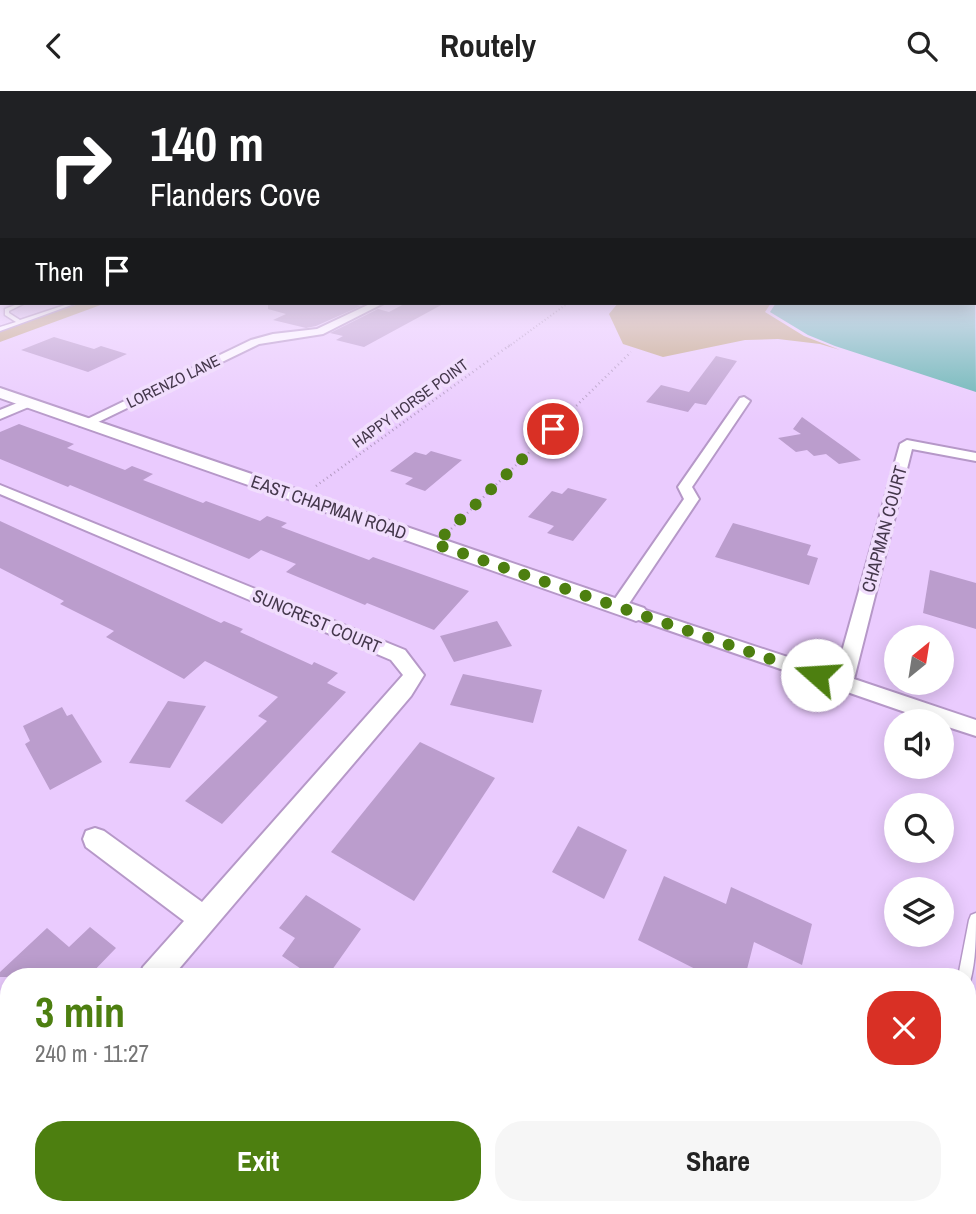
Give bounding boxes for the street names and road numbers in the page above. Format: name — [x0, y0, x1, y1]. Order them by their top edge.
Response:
street label: LORENZO LANE — [123, 349, 223, 413]
street label: HAPPY HORSE POINT — [348, 353, 472, 453]
street label: CHAPMAN COURT — [855, 463, 913, 595]
street label: EAST CHAPMAN ROAD — [248, 469, 410, 545]
street label: SUNCREST COURT — [249, 583, 385, 659]

